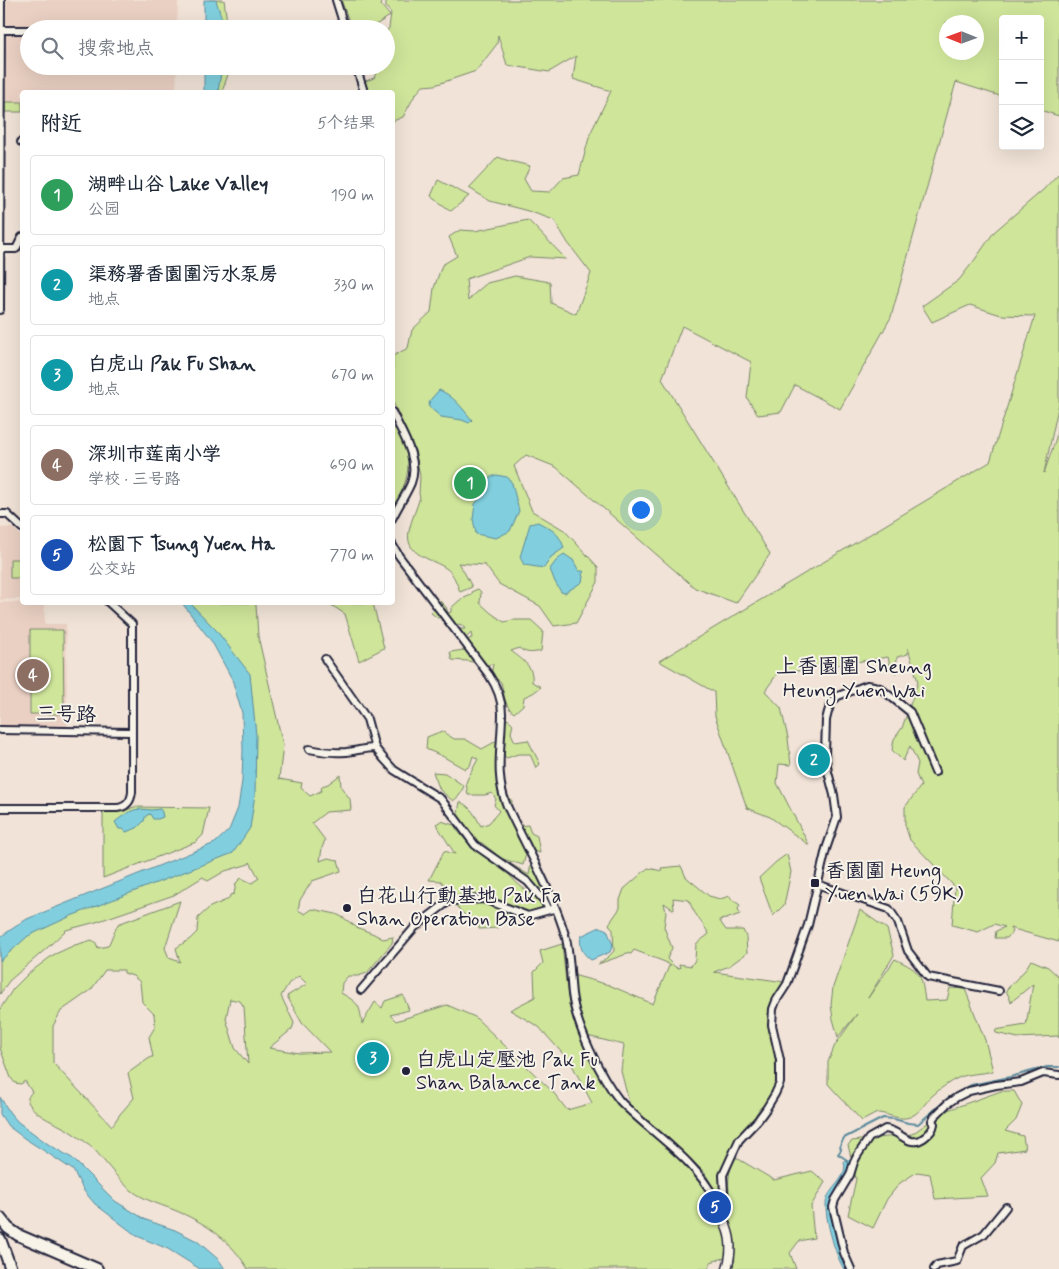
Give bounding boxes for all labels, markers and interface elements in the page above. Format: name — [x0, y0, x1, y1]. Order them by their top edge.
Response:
north arrow — [939, 15, 984, 60]
map controls — [999, 15, 1044, 150]
button: + — [999, 15, 1044, 60]
search box — [20, 20, 395, 75]
icon: search — [38, 34, 66, 62]
text: 搜索地点 — [78, 36, 154, 61]
button: − — [999, 60, 1044, 105]
button: layers — [999, 105, 1044, 150]
text: 附近 — [40, 110, 82, 138]
text: 5个结果 — [317, 113, 375, 134]
text: 湖畔山谷 Lake Valley — [88, 172, 268, 197]
text: 1 — [53, 185, 61, 206]
text: 190 m — [331, 185, 374, 206]
text: 公园 — [88, 199, 120, 220]
text: 渠務署香園圍污水泵房 — [88, 262, 278, 287]
text: 2 — [53, 275, 61, 296]
text: 330 m — [333, 275, 374, 296]
text: 地点 — [88, 289, 120, 310]
text: 白虎山 Pak Fu Shan — [88, 352, 255, 377]
text: 3 — [53, 365, 61, 386]
text: 670 m — [331, 365, 374, 386]
text: 地点 — [88, 379, 120, 400]
text: 深圳市莲南小学 — [88, 442, 221, 467]
text: 4 — [52, 455, 62, 476]
text: 690 m — [330, 455, 374, 476]
pin: 1 — [454, 464, 486, 502]
text: 学校 · 三号路 — [88, 469, 180, 490]
your location — [628, 497, 654, 523]
text: 松園下 Tsung Yuen Ha — [88, 532, 275, 557]
text: 5 — [52, 545, 62, 566]
text: 770 m — [330, 545, 374, 566]
text: 公交站 — [88, 559, 136, 580]
district label: 上香園圍 Sheung Heung Yuen Wai — [776, 653, 932, 706]
pin: 4 — [17, 656, 49, 694]
street label: 三号路 — [36, 701, 97, 729]
pin: 2 — [798, 741, 830, 779]
place label: 香園圍 Heung Yuen Wai (59K) — [825, 858, 963, 908]
marker: 香園圍 Heung Yuen Wai (59K) — [809, 877, 821, 889]
place label: 白花山行動基地 Pak Fa Shan Operation Base — [357, 883, 561, 933]
marker: 白花山行動基地 Pak Fa Shan Operation Base — [341, 902, 353, 914]
pin: 3 — [357, 1039, 389, 1077]
place label: 白虎山定壓池 Pak Fu Shan Balance Tank — [416, 1047, 598, 1097]
marker: 白虎山定壓池 Pak Fu Shan Balance Tank — [400, 1065, 412, 1077]
pin: 5 — [699, 1188, 731, 1226]

